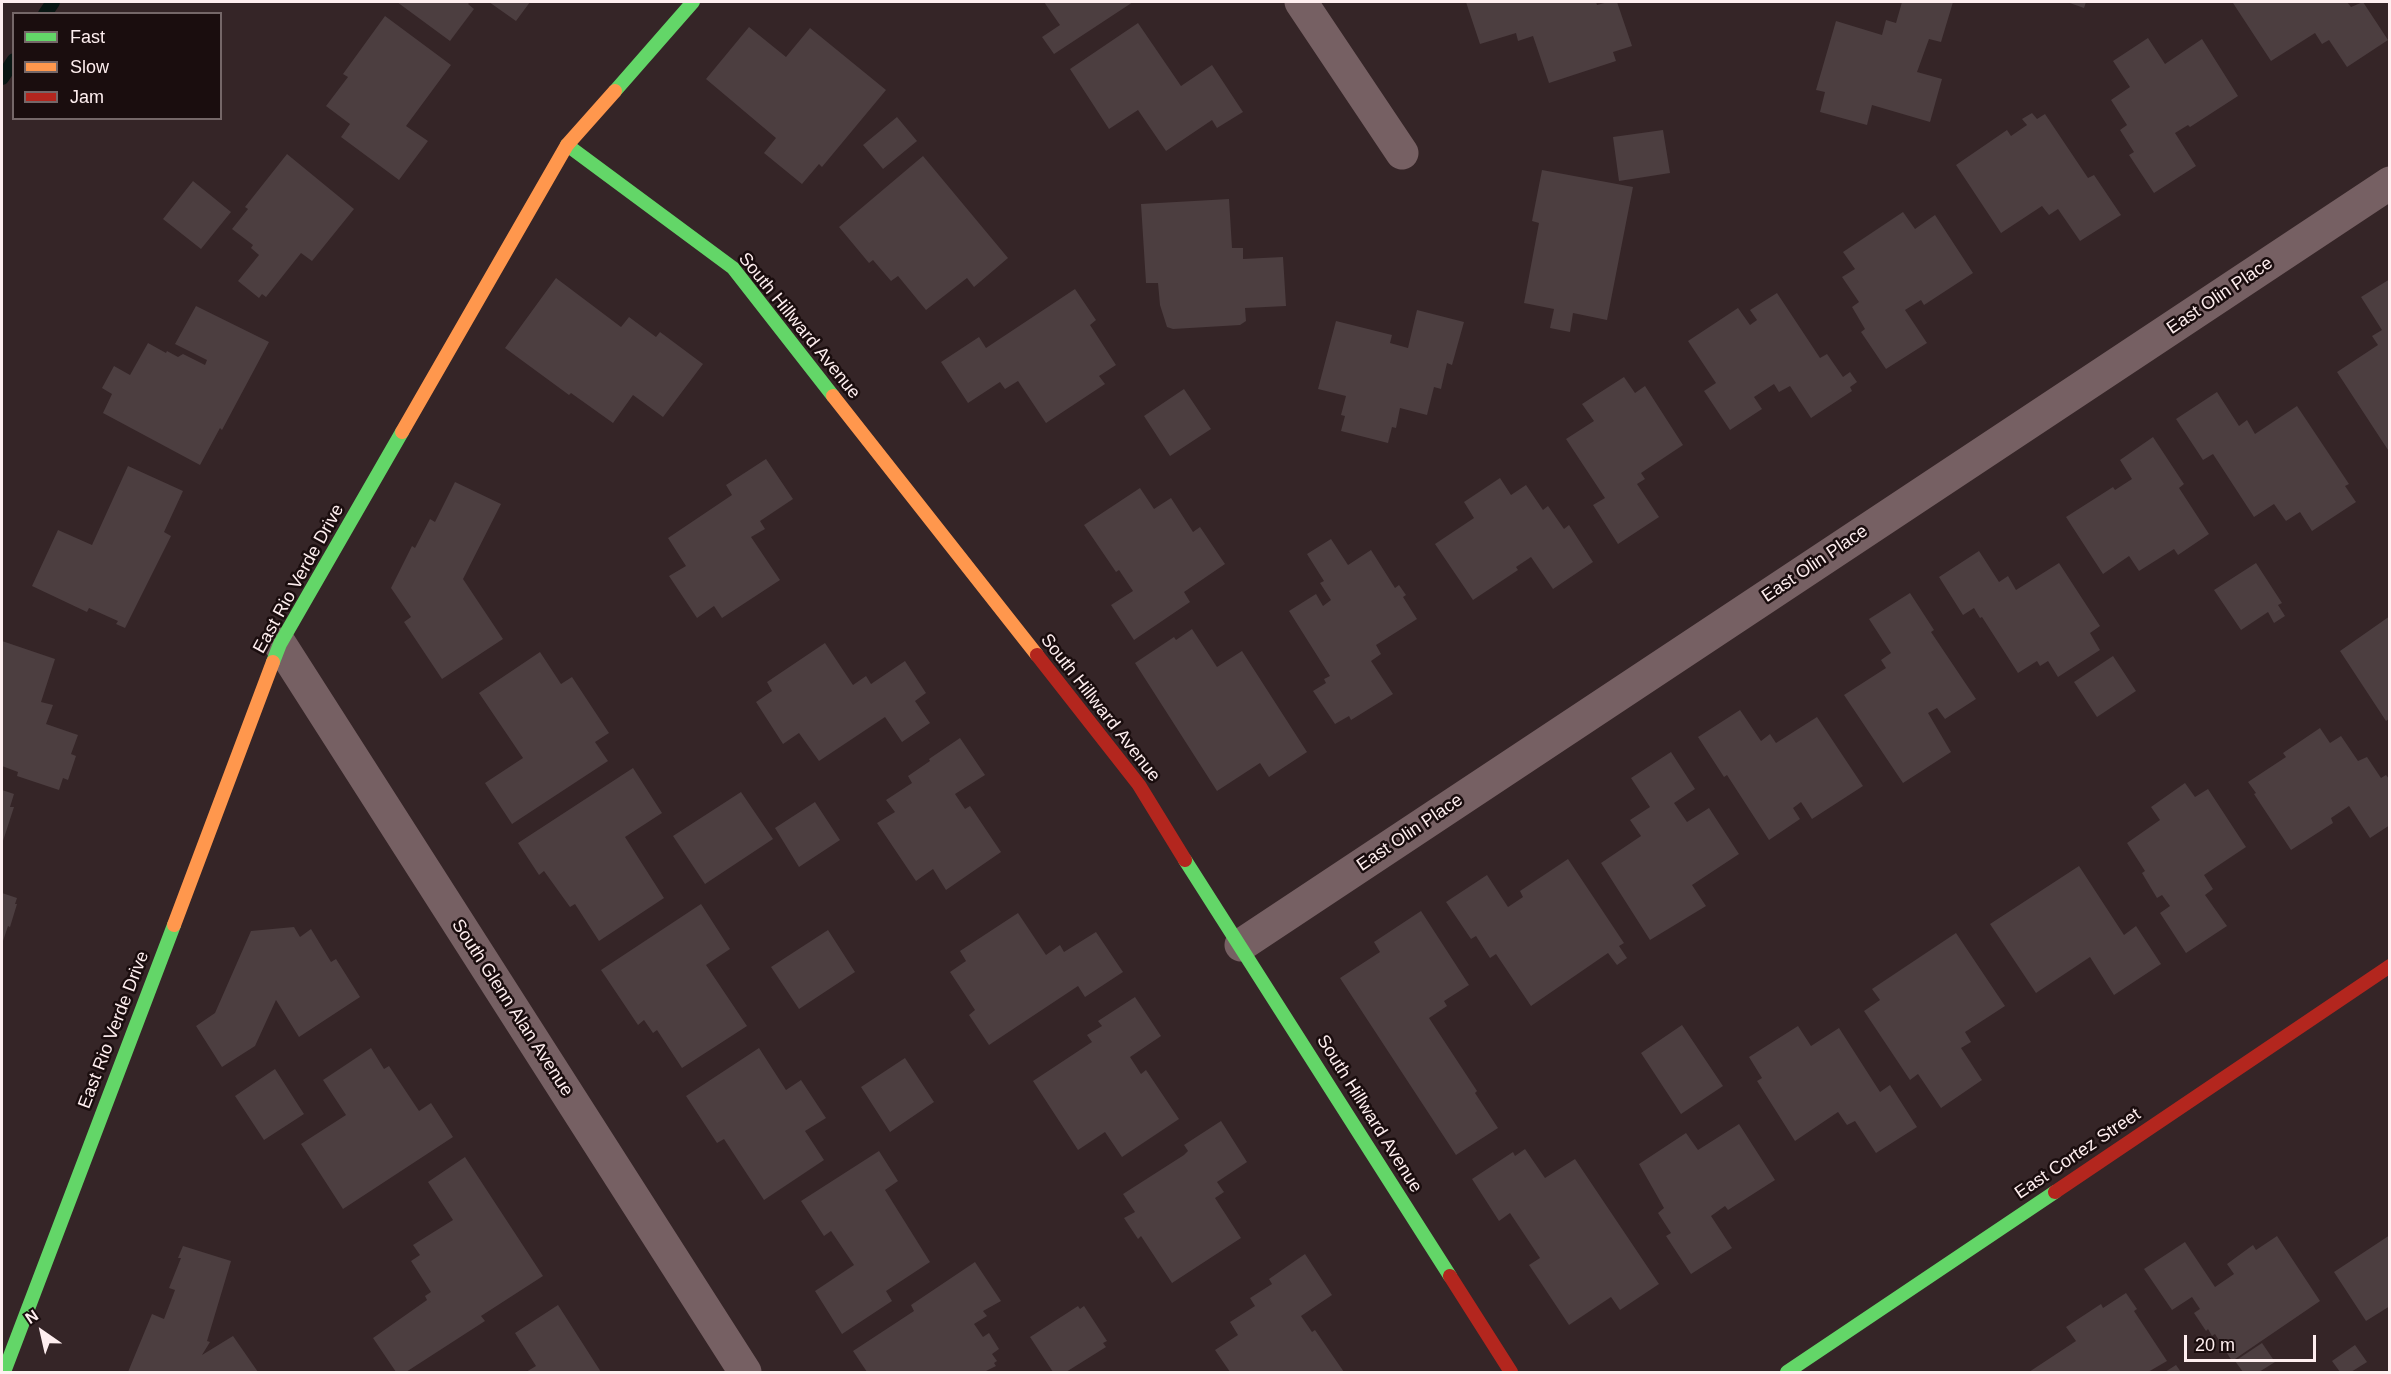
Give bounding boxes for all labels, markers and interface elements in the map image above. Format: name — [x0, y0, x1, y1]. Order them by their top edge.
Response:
legend — [12, 12, 222, 120]
text: Fast — [70, 27, 105, 47]
text: Slow — [70, 57, 109, 77]
text: Jam — [70, 87, 104, 107]
street label: South Hillward Avenue — [733, 249, 865, 403]
street label: East Olin Place — [2163, 253, 2277, 339]
street label: East Rio Verde Drive — [249, 501, 349, 657]
street label: East Olin Place — [1758, 521, 1872, 607]
street label: South Hillward Avenue — [1036, 630, 1164, 786]
street label: East Olin Place — [1353, 790, 1467, 876]
street label: South Glenn Alan Avenue — [447, 915, 577, 1101]
street label: East Rio Verde Drive — [74, 948, 154, 1112]
street label: South Hillward Avenue — [1312, 1031, 1426, 1197]
street label: East Cortez Street — [2011, 1104, 2145, 1204]
north arrow — [12, 1302, 72, 1362]
text: N — [22, 1306, 41, 1327]
scale bar — [2187, 1323, 2319, 1361]
text: 20 m — [2195, 1335, 2235, 1355]

